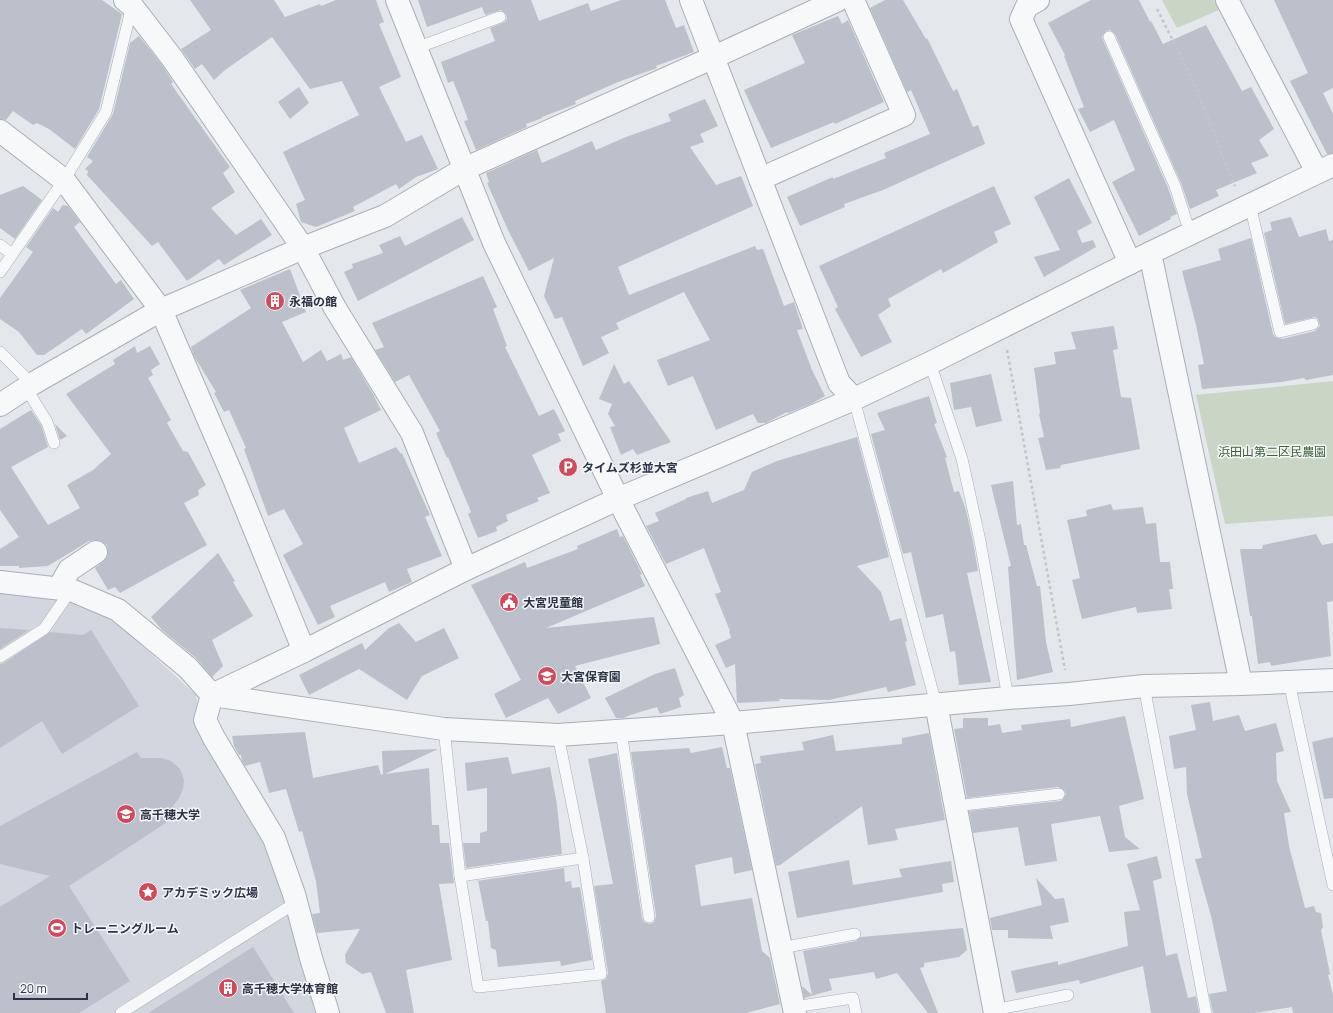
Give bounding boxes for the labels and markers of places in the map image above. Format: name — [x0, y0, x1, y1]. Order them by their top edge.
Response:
building icon: 永福の館 — [264, 290, 286, 312]
place label: 永福の館 — [289, 293, 337, 310]
parking icon: タイムズ杉並大宮 — [557, 456, 579, 478]
place label: タイムズ杉並大宮 — [582, 459, 678, 476]
public building icon: 大宮児童館 — [498, 591, 520, 613]
place label: 大宮児童館 — [523, 594, 583, 611]
school or university icon: 大宮保育園 — [536, 665, 558, 687]
place label: 大宮保育園 — [561, 668, 621, 685]
school or university icon: 高千穂大学 — [115, 803, 137, 825]
place label: 高千穂大学 — [140, 806, 200, 823]
place icon: アカデミック広場 — [137, 881, 159, 903]
place label: アカデミック広場 — [162, 884, 258, 901]
sports icon: トレーニングルーム — [46, 917, 68, 939]
place label: トレーニングルーム — [71, 920, 179, 937]
building icon: 高千穂大学体育館 — [217, 977, 239, 999]
place label: 高千穂大学体育館 — [242, 980, 338, 997]

